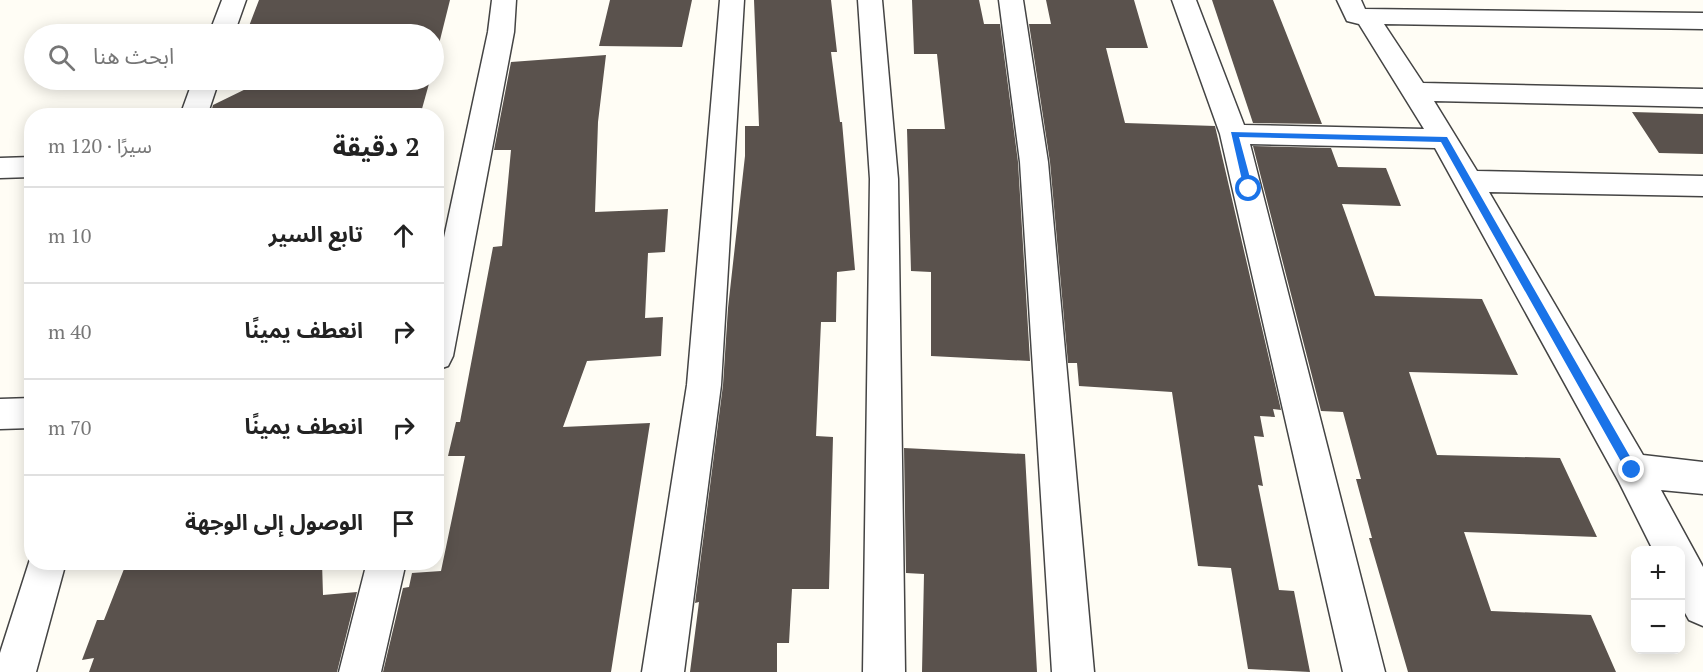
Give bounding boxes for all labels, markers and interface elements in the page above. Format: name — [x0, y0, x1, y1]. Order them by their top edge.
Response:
search box — [24, 24, 444, 90]
icon: search — [45, 41, 78, 74]
text: ابحث هنا — [93, 41, 174, 70]
text: 2 دقيقة — [333, 129, 420, 163]
text: سيرًا · 120 m — [48, 132, 152, 159]
route start — [1235, 175, 1261, 201]
text: تابع السير — [269, 219, 363, 248]
icon: ahead — [387, 219, 420, 252]
text: 10 m — [48, 222, 91, 249]
text: انعطف يمينًا — [245, 315, 363, 344]
icon: right — [387, 315, 420, 348]
text: 40 m — [48, 318, 91, 345]
text: انعطف يمينًا — [245, 411, 363, 440]
icon: right — [387, 411, 420, 444]
text: 70 m — [48, 414, 91, 441]
route end — [1618, 456, 1644, 482]
text: الوصول إلى الوجهة — [185, 507, 363, 536]
icon: arrive — [387, 507, 420, 540]
map controls — [1631, 546, 1685, 654]
button: + — [1631, 546, 1685, 600]
button: − — [1631, 600, 1685, 654]

